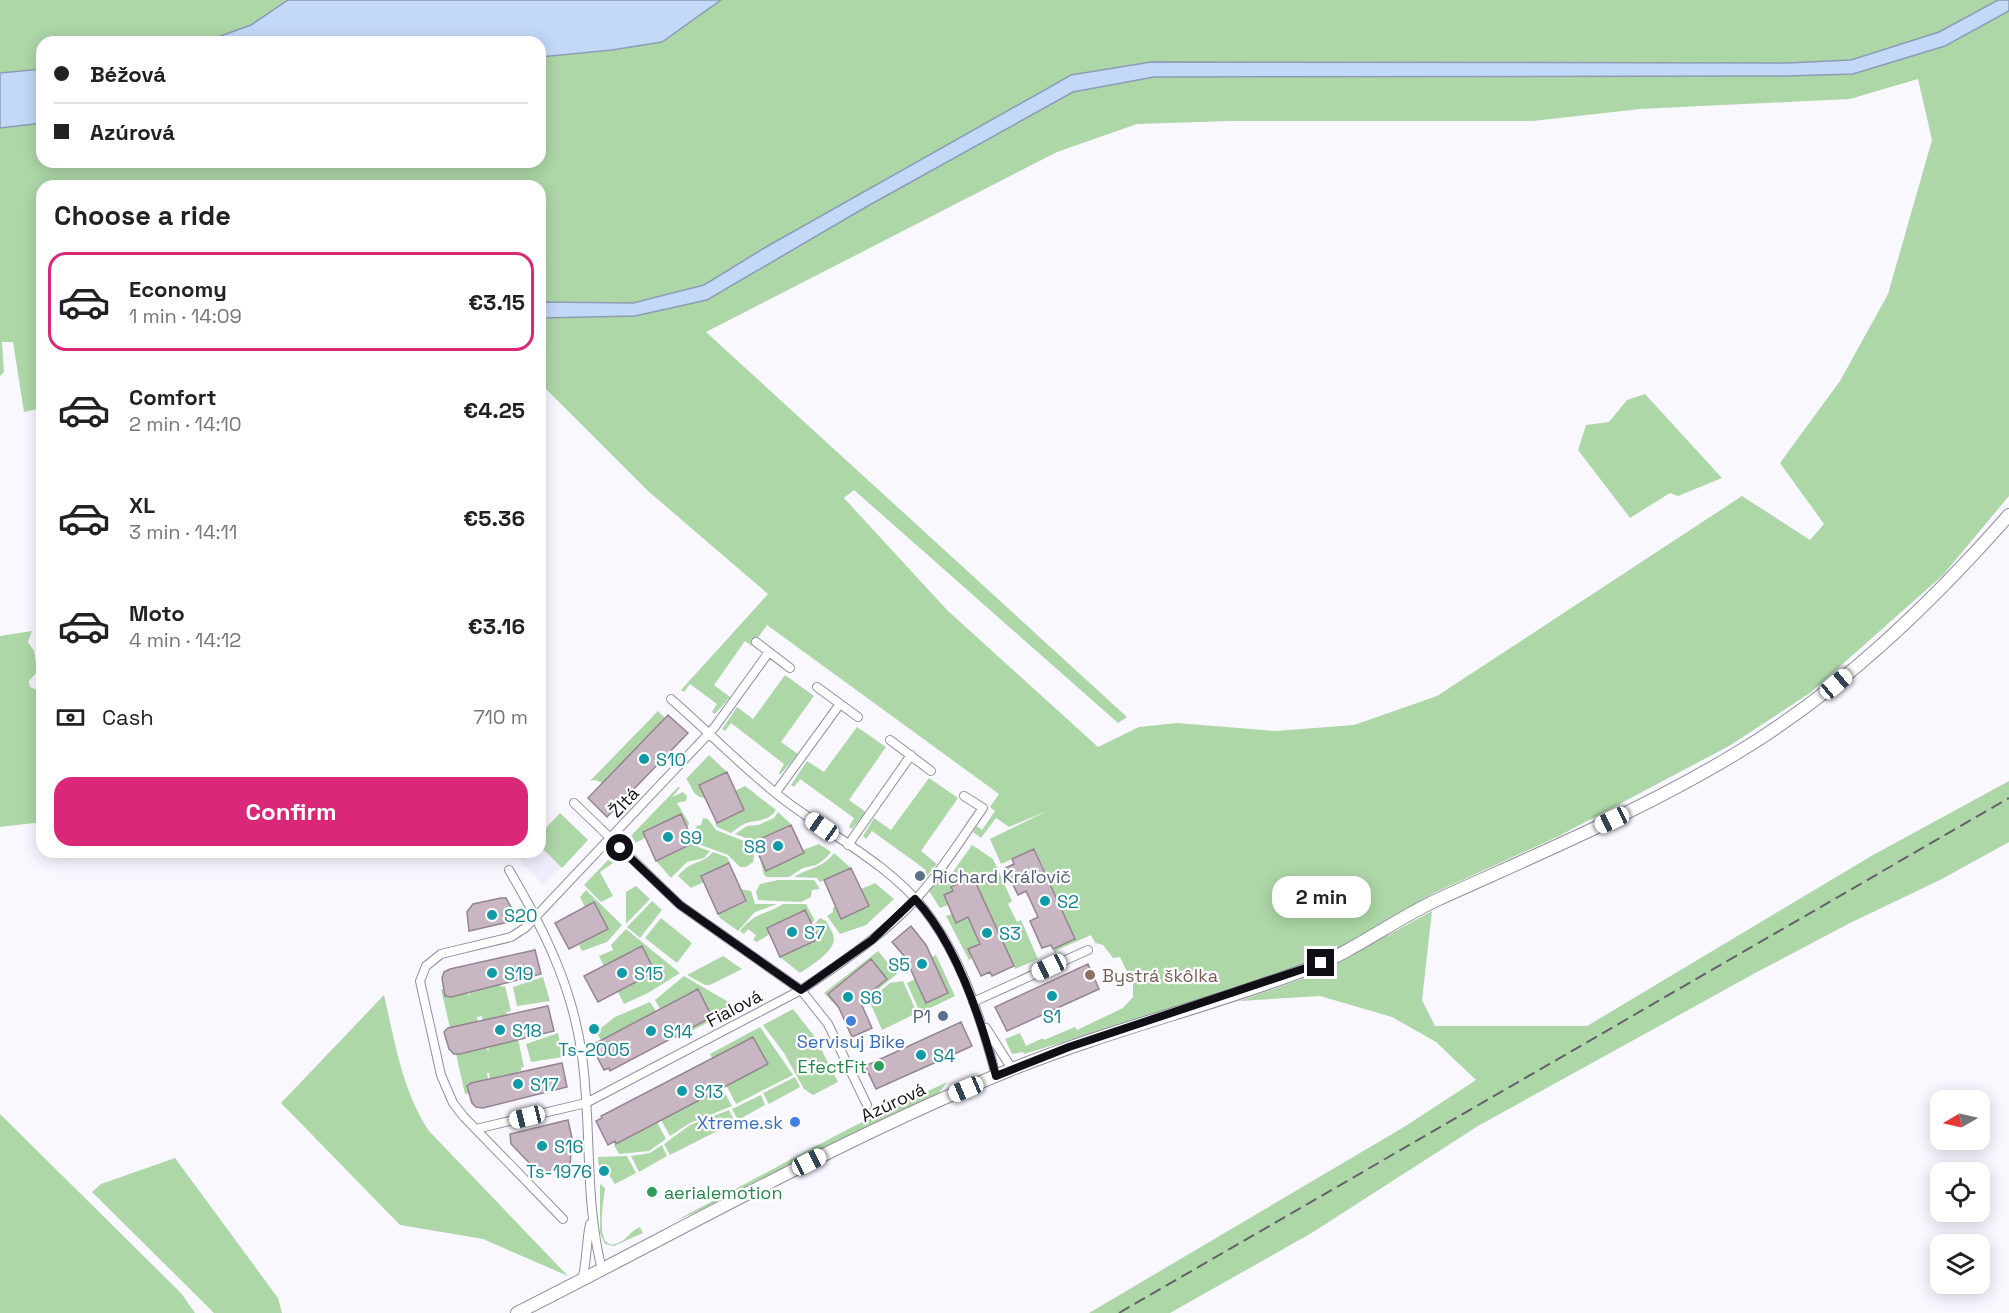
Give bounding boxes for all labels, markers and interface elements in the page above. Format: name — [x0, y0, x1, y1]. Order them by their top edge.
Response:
text: Béžová — [90, 60, 166, 88]
text: Azúrová — [90, 118, 175, 146]
text: Choose a ride — [54, 198, 231, 233]
icon: car — [57, 275, 111, 329]
text: Economy — [129, 275, 227, 303]
text: €3.15 — [468, 288, 525, 316]
text: 1 min · 14:09 — [129, 303, 242, 329]
icon: car — [57, 383, 111, 437]
text: Comfort — [129, 383, 217, 411]
text: €4.25 — [463, 396, 525, 424]
text: 2 min · 14:10 — [129, 411, 242, 437]
icon: car — [57, 491, 111, 545]
text: XL — [129, 491, 155, 519]
text: €5.36 — [463, 504, 525, 532]
text: 3 min · 14:11 — [129, 519, 237, 545]
icon: car — [57, 599, 111, 653]
text: Moto — [129, 599, 185, 627]
text: €3.16 — [468, 612, 525, 640]
text: 4 min · 14:12 — [129, 627, 241, 653]
car — [1816, 666, 1856, 702]
icon: cash — [54, 701, 87, 734]
text: Cash — [102, 703, 154, 731]
text: 710 m — [473, 704, 528, 730]
place label: S10 — [656, 748, 686, 771]
marker: S10 — [637, 752, 651, 766]
button: Confirm — [54, 777, 528, 846]
street label: Žltá — [604, 782, 644, 822]
car — [1592, 804, 1632, 836]
car — [802, 809, 842, 845]
place label: S9 — [680, 826, 702, 849]
marker: S9 — [661, 830, 675, 844]
route start — [606, 834, 633, 861]
place label: S8 — [744, 835, 766, 858]
marker: S8 — [771, 839, 785, 853]
place label: Richard Kráľovič — [932, 865, 1071, 888]
marker: Richard Kráľovič — [913, 869, 927, 883]
callout: 2 min — [1272, 876, 1370, 918]
text: 2 min — [1296, 884, 1347, 910]
place label: S2 — [1057, 890, 1079, 913]
marker: S2 — [1038, 894, 1052, 908]
place label: S20 — [504, 904, 537, 927]
marker: S20 — [485, 908, 499, 922]
place label: S7 — [804, 921, 825, 944]
place label: S3 — [999, 922, 1021, 945]
marker: S7 — [785, 925, 799, 939]
marker: S3 — [980, 926, 994, 940]
route end — [1307, 949, 1334, 976]
car — [1029, 951, 1069, 983]
place label: S5 — [888, 953, 910, 976]
marker: S5 — [915, 957, 929, 971]
place label: S19 — [504, 962, 534, 985]
place label: S15 — [634, 962, 663, 985]
place label: Bystrá škôlka — [1102, 964, 1218, 987]
marker: S19 — [485, 966, 499, 980]
marker: S15 — [615, 966, 629, 980]
marker: Bystrá škôlka — [1083, 968, 1097, 982]
street label: Fialová — [702, 984, 766, 1032]
place label: S6 — [860, 986, 882, 1009]
marker: S1 — [1045, 989, 1059, 1003]
marker: S6 — [841, 990, 855, 1004]
place label: P1 — [913, 1005, 931, 1028]
place label: S1 — [1043, 1005, 1061, 1028]
marker: P1 — [936, 1009, 950, 1023]
marker: Servisuj Bike — [844, 1014, 858, 1028]
place label: S18 — [512, 1019, 542, 1042]
place label: S14 — [663, 1020, 693, 1043]
marker: Ts-2005 — [587, 1022, 601, 1036]
marker: S18 — [493, 1023, 507, 1037]
marker: S14 — [644, 1024, 658, 1038]
place label: Servisuj Bike — [797, 1030, 905, 1053]
place label: Ts-2005 — [558, 1038, 630, 1061]
place label: S4 — [933, 1044, 955, 1067]
marker: S4 — [914, 1048, 928, 1062]
place label: EfectFit — [798, 1055, 867, 1078]
marker: EfectFit — [872, 1059, 886, 1073]
place label: S17 — [530, 1073, 559, 1096]
car — [946, 1074, 986, 1104]
marker: S17 — [511, 1077, 525, 1091]
street label: Azúrová — [857, 1077, 929, 1127]
place label: S13 — [694, 1080, 723, 1103]
marker: S13 — [675, 1084, 689, 1098]
north arrow — [1930, 1090, 1990, 1150]
map controls — [1930, 1090, 1990, 1294]
car — [507, 1104, 547, 1130]
place label: Xtreme.sk — [697, 1111, 783, 1134]
marker: Xtreme.sk — [788, 1115, 802, 1129]
place label: S16 — [554, 1135, 584, 1158]
marker: S16 — [535, 1139, 549, 1153]
car — [789, 1146, 829, 1178]
place label: Ts-1976 — [526, 1160, 592, 1183]
button: locate — [1930, 1162, 1990, 1222]
marker: Ts-1976 — [597, 1164, 611, 1178]
place label: aerialemotion — [664, 1181, 782, 1204]
marker: aerialemotion — [645, 1185, 659, 1199]
button: layers — [1930, 1234, 1990, 1294]

